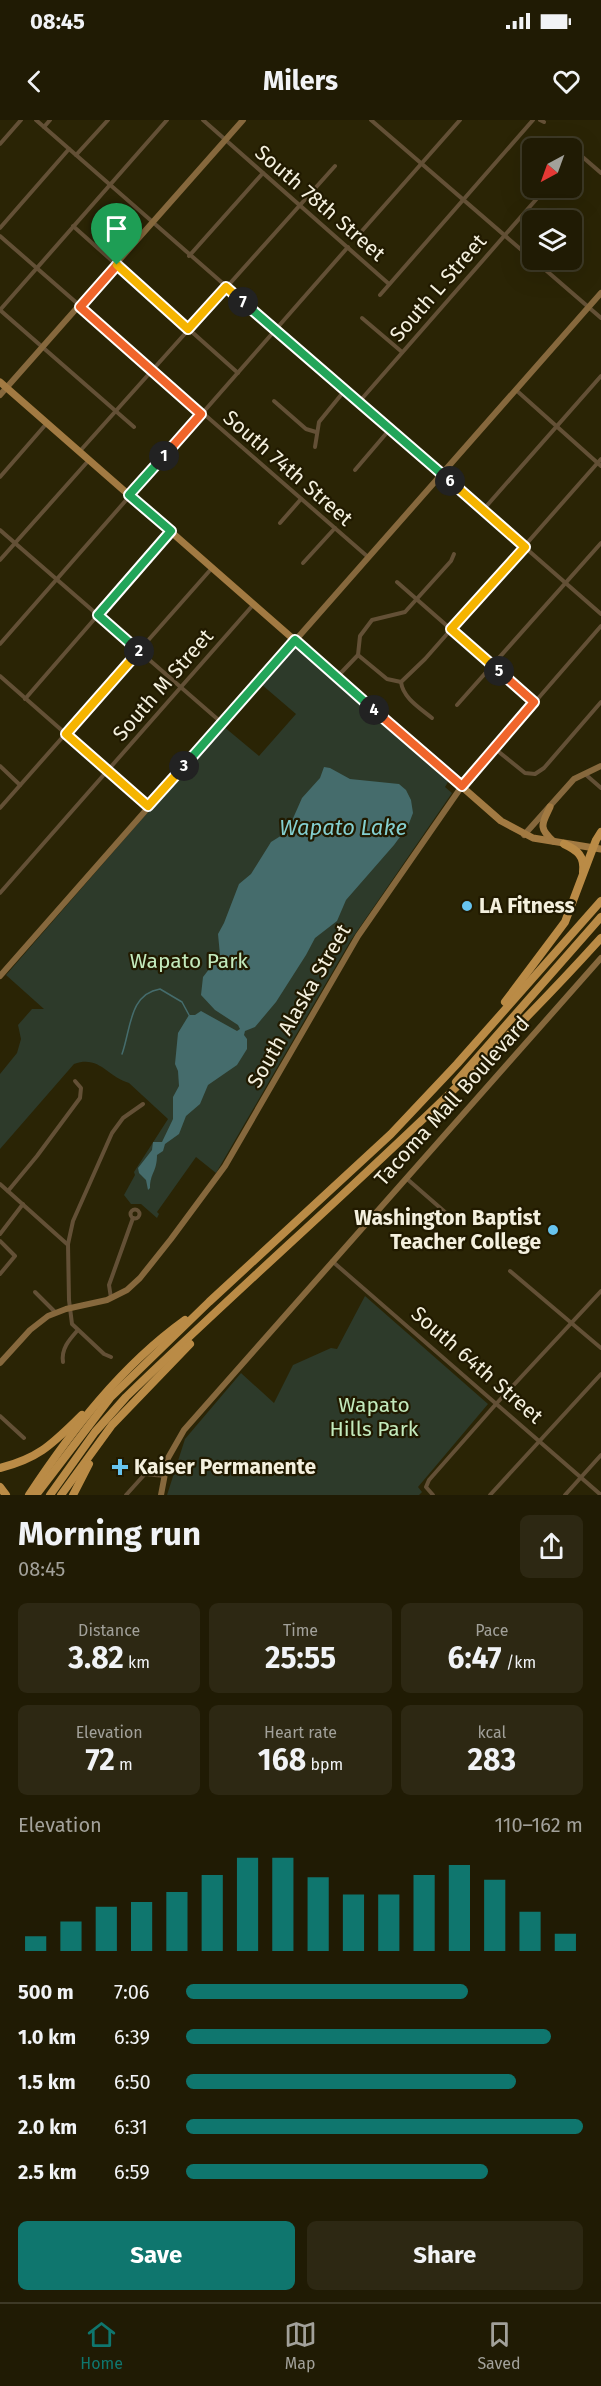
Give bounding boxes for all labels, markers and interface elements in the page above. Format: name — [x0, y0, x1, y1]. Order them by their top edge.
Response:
text: 08:45 — [30, 8, 85, 35]
icon: back — [18, 65, 51, 98]
text: Milers — [263, 65, 338, 97]
icon: heart — [550, 65, 583, 98]
north arrow — [522, 138, 582, 198]
map controls — [522, 138, 582, 270]
street label: South 78th Street — [249, 139, 391, 267]
pin — [91, 203, 142, 265]
button: layers — [522, 210, 582, 270]
icon: arrive — [100, 212, 133, 245]
street label: South L Street — [384, 228, 492, 347]
pin: 7 — [228, 287, 258, 317]
text: 7 — [239, 292, 247, 311]
street label: South 74th Street — [218, 405, 359, 532]
pin: 1 — [149, 441, 179, 471]
text: 1 — [160, 446, 168, 465]
pin: 6 — [435, 466, 465, 496]
text: 6 — [445, 471, 455, 490]
street label: South M Street — [107, 623, 219, 746]
pin: 2 — [124, 636, 154, 666]
text: 2 — [135, 641, 143, 660]
pin: 5 — [484, 656, 514, 686]
text: 5 — [495, 661, 503, 680]
pin: 4 — [359, 695, 389, 725]
text: 4 — [369, 700, 379, 719]
pin: 3 — [169, 751, 199, 781]
text: 3 — [180, 756, 188, 775]
water label: Wapato Lake — [279, 814, 407, 841]
place label: LA Fitness — [479, 893, 575, 919]
marker: LA Fitness — [460, 899, 474, 913]
street label: South Alaska Street — [242, 919, 357, 1093]
park label: Wapato Park — [130, 948, 248, 974]
street label: Tacoma Mall Boulevard — [369, 1011, 535, 1191]
place label: Washington Baptist Teacher College — [354, 1205, 542, 1255]
marker: Washington Baptist Teacher College — [546, 1223, 560, 1237]
street label: South 64th Street — [406, 1301, 549, 1430]
park label: Wapato Hills Park — [329, 1392, 419, 1442]
place label: Kaiser Permanente — [134, 1454, 316, 1480]
marker: Kaiser Permanente — [111, 1458, 129, 1476]
text: Morning run — [18, 1514, 201, 1554]
button: share — [520, 1515, 583, 1578]
text: 08:45 — [18, 1557, 65, 1581]
text: Distance — [78, 1621, 140, 1640]
text: Time — [283, 1621, 318, 1640]
text: Pace — [475, 1621, 508, 1640]
text: 3.82 — [68, 1640, 124, 1676]
text: 25:55 — [265, 1640, 336, 1676]
text: 6:47 — [448, 1640, 502, 1676]
text: km — [124, 1653, 150, 1672]
text: /km — [502, 1653, 536, 1672]
text: Elevation — [76, 1723, 143, 1742]
text: Heart rate — [264, 1723, 337, 1742]
text: kcal — [477, 1723, 506, 1742]
text: 72 — [86, 1742, 115, 1778]
text: 168 — [258, 1742, 306, 1778]
text: 283 — [468, 1742, 516, 1778]
text: m — [115, 1755, 133, 1774]
text: bpm — [306, 1755, 343, 1774]
text: Elevation — [18, 1813, 102, 1837]
text: 110–162 m — [494, 1813, 583, 1837]
text: 500 m — [18, 1980, 74, 2004]
text: 7:06 — [114, 1980, 150, 2004]
text: 1.0 km — [18, 2025, 76, 2049]
text: 6:39 — [114, 2025, 150, 2049]
text: 1.5 km — [18, 2070, 76, 2094]
text: 6:50 — [114, 2070, 151, 2094]
text: 2.0 km — [18, 2115, 77, 2139]
text: 6:31 — [114, 2115, 148, 2139]
text: 2.5 km — [18, 2160, 77, 2184]
text: 6:59 — [114, 2160, 150, 2184]
button: Save — [18, 2221, 295, 2290]
button: Share — [307, 2221, 583, 2290]
tab: Home — [80, 2318, 123, 2373]
tab: Map — [284, 2318, 317, 2373]
tab: Saved — [477, 2318, 521, 2373]

